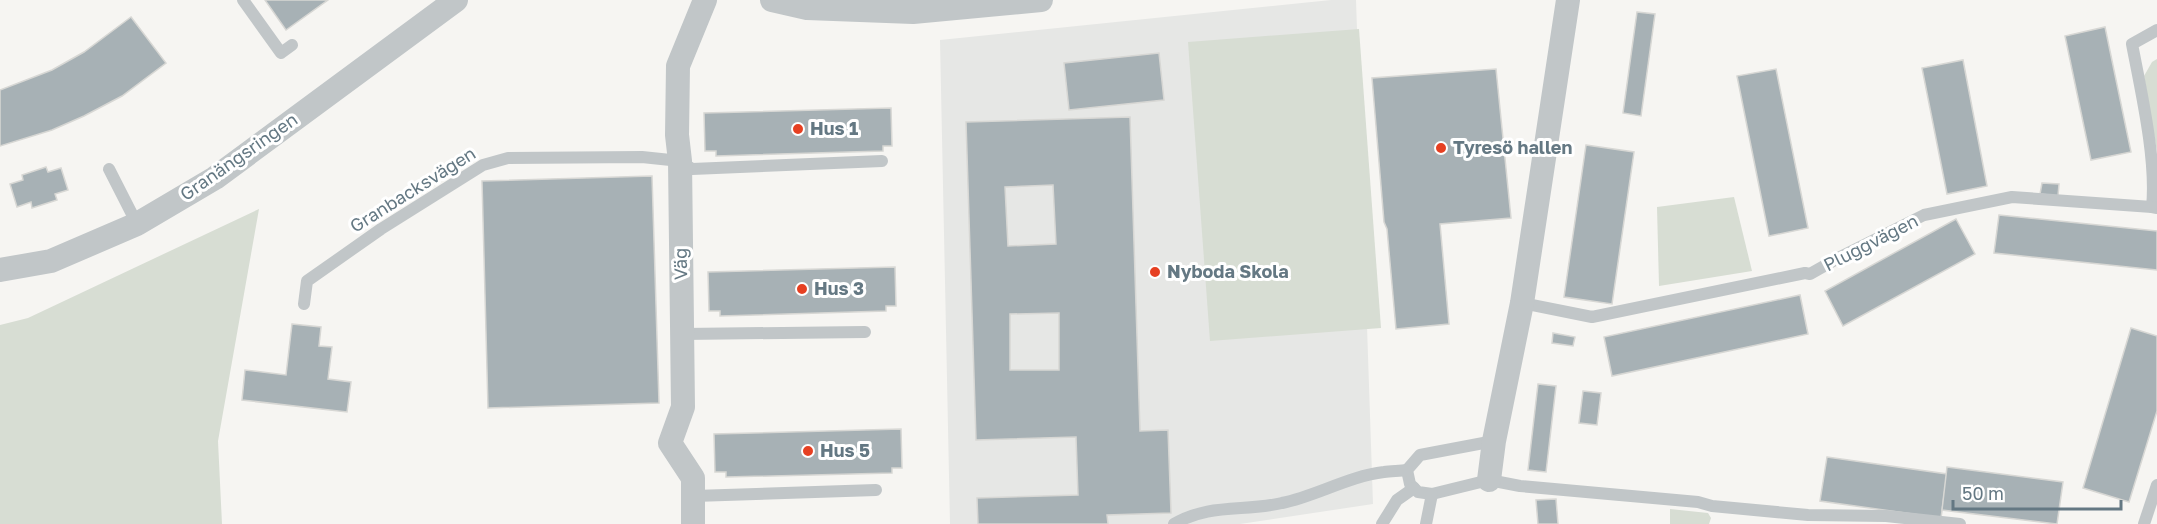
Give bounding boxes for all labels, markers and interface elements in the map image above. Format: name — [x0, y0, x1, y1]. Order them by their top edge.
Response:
street label: Granängsringen — [176, 108, 301, 205]
place label: Hus 1 — [810, 117, 858, 139]
marker: Hus 1 — [791, 122, 805, 136]
place label: Tyresö hallen — [1453, 136, 1572, 158]
marker: Tyresö hallen — [1434, 141, 1448, 155]
street label: Granbacksvägen — [346, 142, 479, 237]
street label: Pluggvägen — [1820, 209, 1921, 275]
street label: Väg — [669, 248, 691, 280]
place label: Nyboda Skola — [1167, 260, 1289, 282]
marker: Nyboda Skola — [1148, 265, 1162, 279]
place label: Hus 3 — [814, 277, 864, 299]
marker: Hus 3 — [795, 282, 809, 296]
place label: Hus 5 — [820, 439, 870, 461]
marker: Hus 5 — [801, 444, 815, 458]
scale bar — [1953, 473, 2121, 511]
text: 50 m — [1962, 482, 2004, 504]

